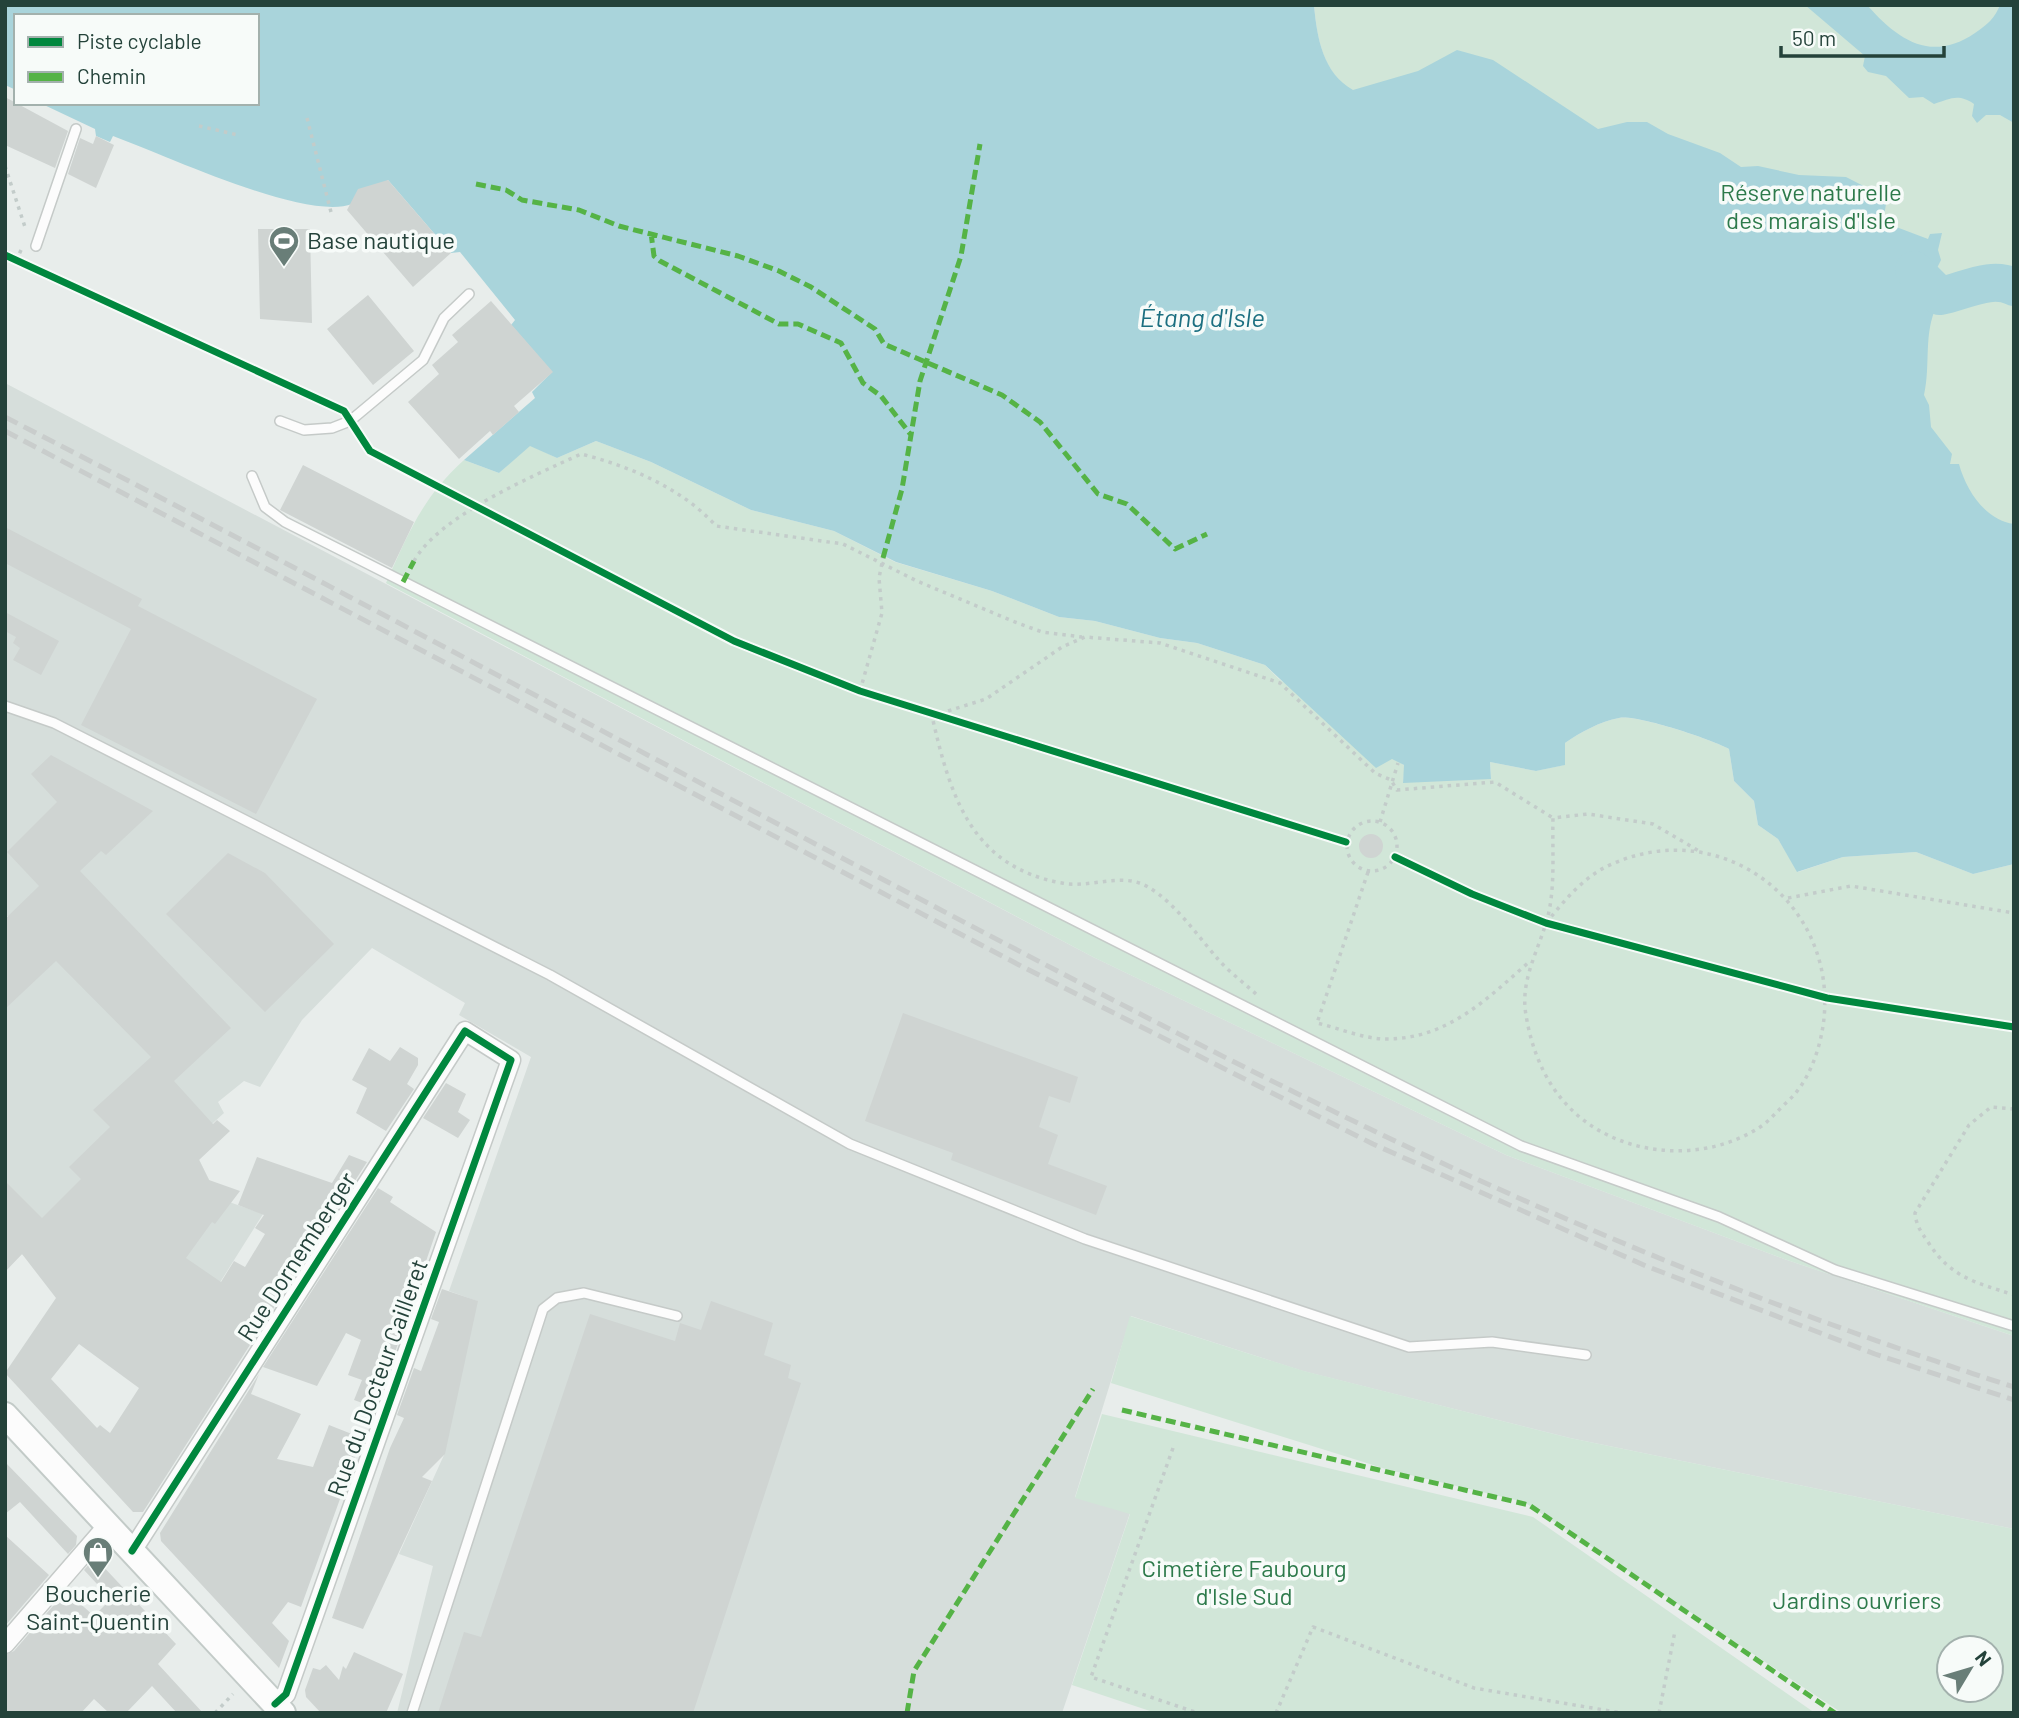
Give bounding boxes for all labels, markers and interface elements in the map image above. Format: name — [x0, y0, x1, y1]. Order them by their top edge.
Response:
legend — [14, 14, 259, 105]
scale bar — [1781, 14, 1944, 58]
text: 50 m — [1792, 25, 1836, 50]
text: Piste cyclable — [77, 28, 202, 53]
text: Chemin — [77, 63, 146, 88]
park label: Réserve naturelle des marais d'Isle — [1720, 177, 1902, 234]
sports icon: Base nautique — [267, 224, 301, 268]
place label: Base nautique — [307, 225, 455, 254]
water label: Étang d'Isle — [1139, 301, 1265, 332]
street label: Rue Dornemberger — [230, 1166, 361, 1346]
street label: Rue du Docteur Cailleret — [320, 1255, 433, 1500]
shop icon: Boucherie Saint-Quentin — [81, 1535, 115, 1579]
park label: Cimetière Faubourg d'Isle Sud — [1141, 1553, 1347, 1610]
place label: Boucherie Saint-Quentin — [26, 1578, 170, 1635]
park label: Jardins ouvriers — [1773, 1585, 1941, 1614]
north arrow — [1935, 1634, 2005, 1704]
text: N — [1971, 1646, 1997, 1670]

